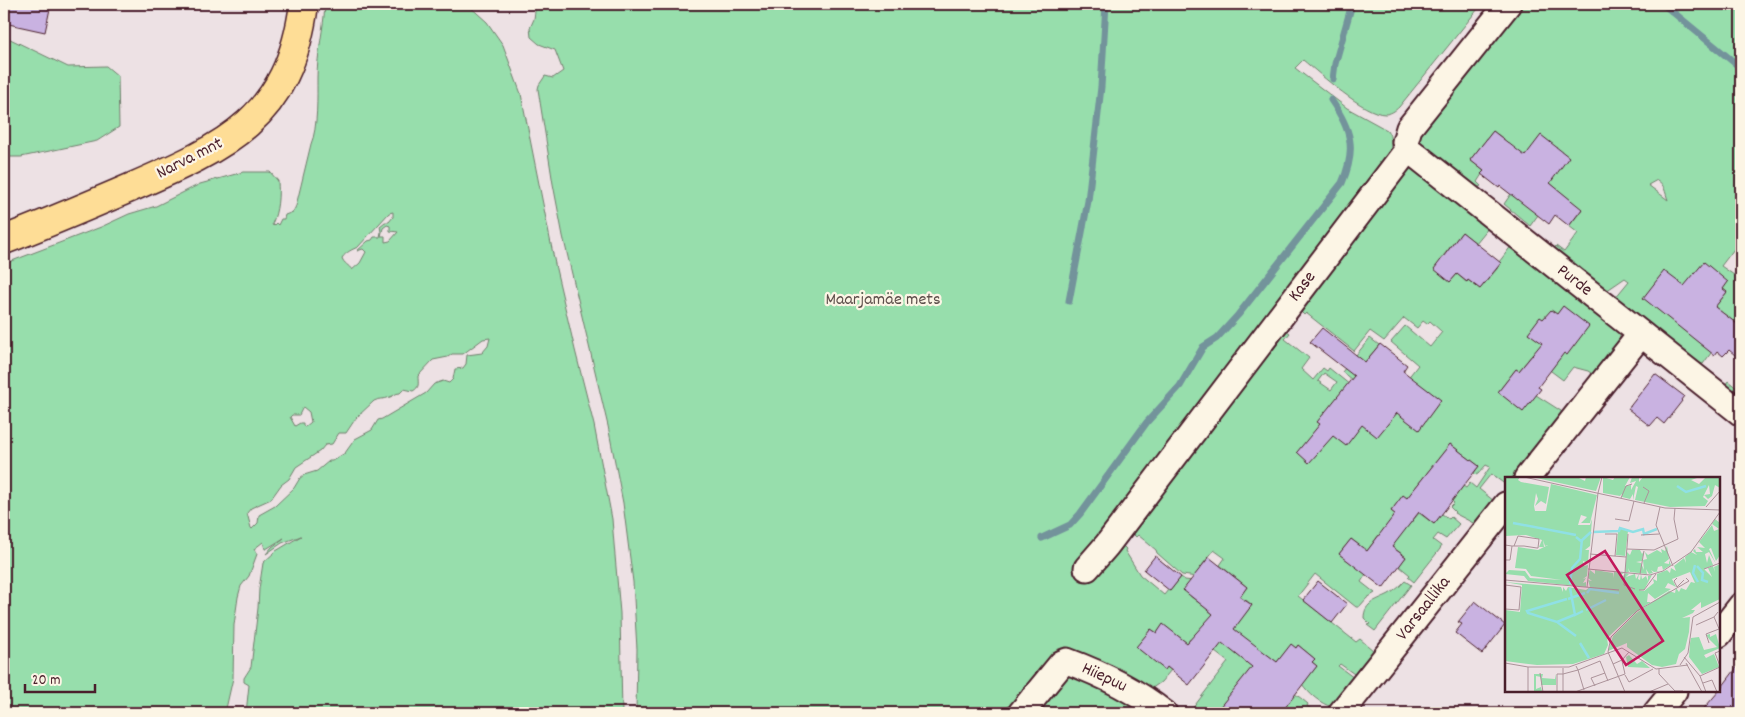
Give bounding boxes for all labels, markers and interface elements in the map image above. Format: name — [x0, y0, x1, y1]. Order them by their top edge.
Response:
street label: Narva mnt — [153, 131, 228, 186]
street label: Purde — [1551, 259, 1597, 303]
street label: Kase — [1283, 267, 1323, 307]
park label: Maarjamäe mets — [825, 288, 941, 313]
inset map — [1505, 477, 1720, 692]
street label: Varsaallika — [1391, 571, 1458, 647]
street label: Hiiepuu — [1077, 657, 1131, 699]
scale bar — [25, 662, 95, 694]
text: 20 m — [32, 670, 60, 692]

